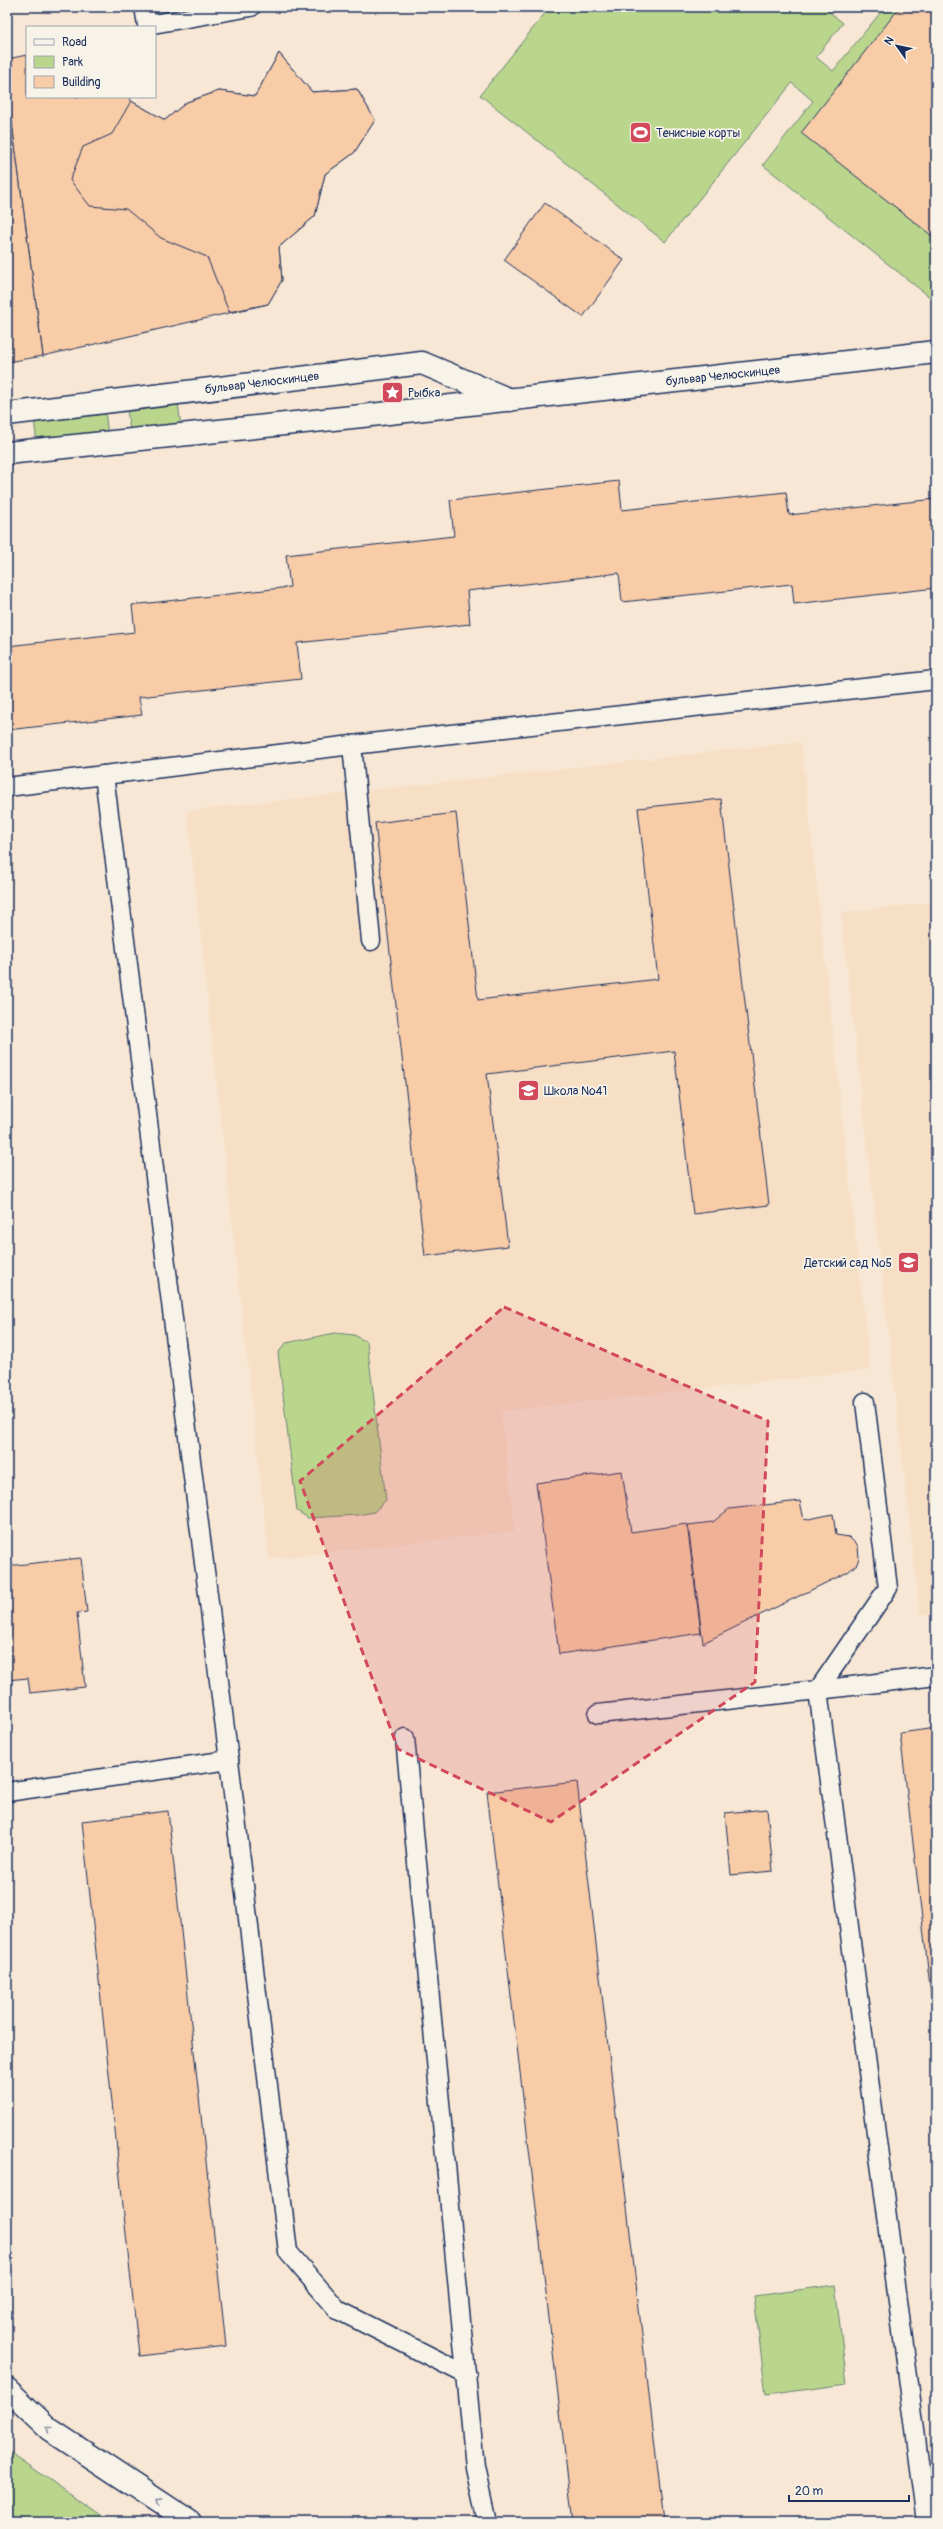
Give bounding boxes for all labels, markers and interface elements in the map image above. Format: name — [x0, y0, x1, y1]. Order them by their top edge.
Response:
legend — [26, 26, 156, 98]
north arrow — [877, 26, 917, 66]
text: N — [882, 34, 897, 47]
text: Road — [62, 35, 87, 50]
text: Park — [62, 55, 83, 70]
text: Building — [62, 75, 101, 90]
sports icon: Тенисные корты — [627, 120, 653, 146]
place label: Тенисные корты — [656, 126, 741, 141]
street label: бульвар Челюскинцев — [665, 363, 781, 389]
street label: бульвар Челюскинцев — [204, 369, 320, 397]
place icon: Рыбка — [379, 380, 405, 406]
place label: Рыбка — [408, 386, 441, 401]
school or university icon: Школа №41 — [516, 1078, 542, 1104]
place label: Школа №41 — [544, 1084, 607, 1099]
school or university icon: Детский сад №5 — [895, 1250, 921, 1276]
place label: Детский сад №5 — [803, 1256, 892, 1271]
one-way arrow — [47, 2427, 54, 2434]
scale bar — [789, 2477, 909, 2503]
text: 20 m — [795, 2484, 824, 2499]
one-way arrow — [155, 2498, 162, 2505]

